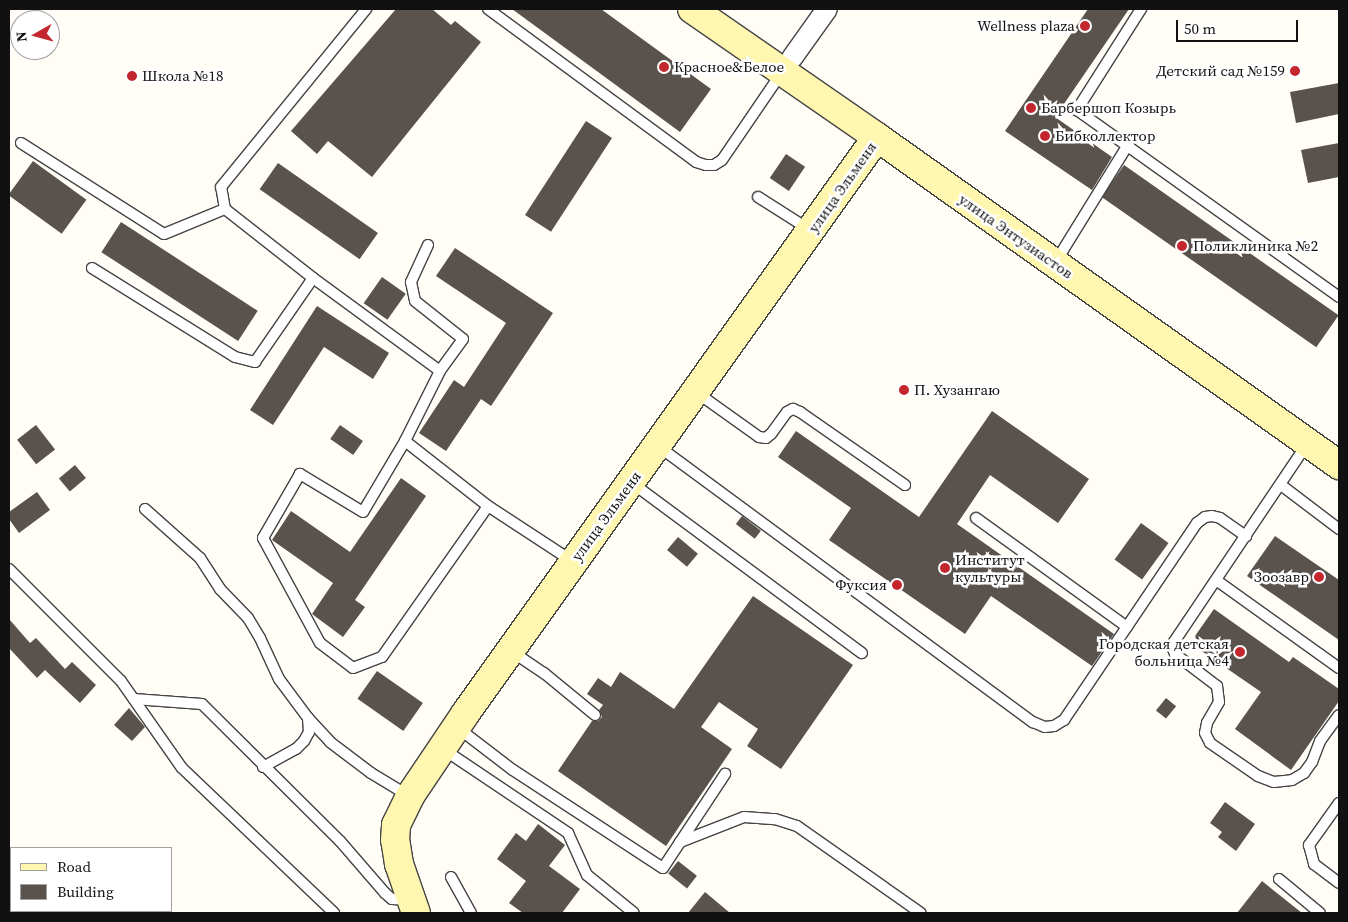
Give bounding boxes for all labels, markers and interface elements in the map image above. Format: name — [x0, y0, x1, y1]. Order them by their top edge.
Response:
north arrow — [10, 10, 60, 60]
scale bar — [1178, 10, 1300, 42]
place label: Wellness plaza — [977, 17, 1075, 35]
text: 50 m — [1184, 18, 1216, 39]
marker: Wellness plaza — [1079, 20, 1091, 32]
text: N — [11, 30, 32, 43]
place label: Красное&Белое — [674, 58, 784, 76]
marker: Красное&Белое — [658, 61, 670, 73]
place label: Детский сад №159 — [1156, 62, 1285, 80]
marker: Детский сад №159 — [1289, 65, 1301, 77]
place label: Школа №18 — [142, 67, 223, 85]
marker: Школа №18 — [126, 70, 138, 82]
place label: Барбершоп Козырь — [1041, 99, 1176, 117]
marker: Барбершоп Козырь — [1025, 102, 1037, 114]
place label: Бибколлектор — [1055, 127, 1155, 145]
marker: Бибколлектор — [1039, 130, 1051, 142]
street label: улица Эльменя — [804, 138, 880, 236]
street label: улица Энтузиастов — [956, 190, 1076, 282]
place label: Поликлиника №2 — [1193, 237, 1318, 255]
marker: Поликлиника №2 — [1175, 239, 1189, 253]
place label: П. Хузангаю — [914, 381, 1000, 399]
marker: П. Хузангаю — [898, 384, 910, 396]
street label: улица Эльменя — [567, 468, 645, 564]
place label: Институт культуры — [955, 550, 1025, 585]
marker: Институт культуры — [939, 562, 951, 574]
place label: Зоозавр — [1254, 568, 1309, 586]
marker: Зоозавр — [1313, 571, 1325, 583]
place label: Фуксия — [836, 576, 887, 594]
marker: Фуксия — [891, 579, 903, 591]
place label: Городская детская больница №4 — [1099, 634, 1229, 669]
marker: Городская детская больница №4 — [1233, 645, 1247, 659]
legend — [10, 847, 172, 912]
text: Road — [57, 856, 91, 877]
text: Building — [57, 881, 114, 902]

